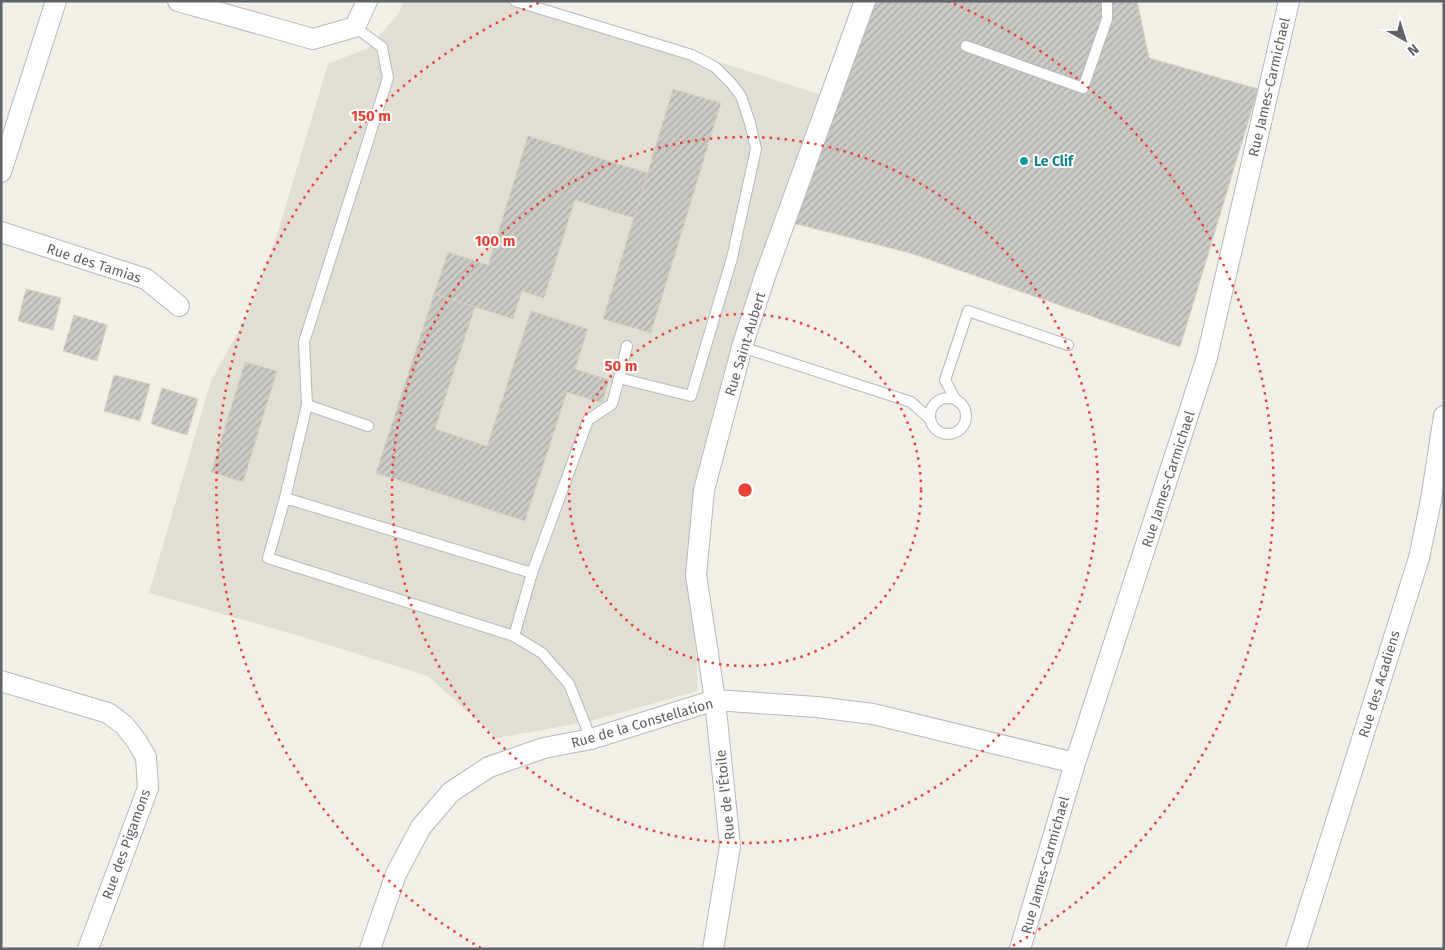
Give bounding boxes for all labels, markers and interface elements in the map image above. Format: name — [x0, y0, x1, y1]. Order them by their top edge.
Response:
north arrow — [1380, 15, 1430, 65]
street label: Rue James-Carmichael — [1245, 16, 1294, 158]
text: N — [1404, 40, 1422, 59]
text: 150 m — [351, 107, 391, 125]
place label: Le Clif — [1034, 153, 1075, 170]
marker: Le Clif — [1018, 155, 1030, 167]
text: 100 m — [475, 232, 515, 250]
street label: Rue des Tamias — [44, 240, 144, 287]
street label: Rue Saint-Aubert — [722, 289, 770, 398]
text: 50 m — [604, 357, 638, 375]
street label: Rue James-Carmichael — [1138, 409, 1199, 550]
centre of rings — [736, 481, 754, 499]
street label: Rue des Acadiens — [1355, 628, 1404, 740]
street label: Rue de la Constellation — [569, 695, 715, 752]
street label: Rue de l'Étoile — [711, 749, 739, 841]
street label: Rue des Pigamons — [99, 786, 154, 902]
street label: Rue James-Carmichael — [1018, 794, 1073, 936]

